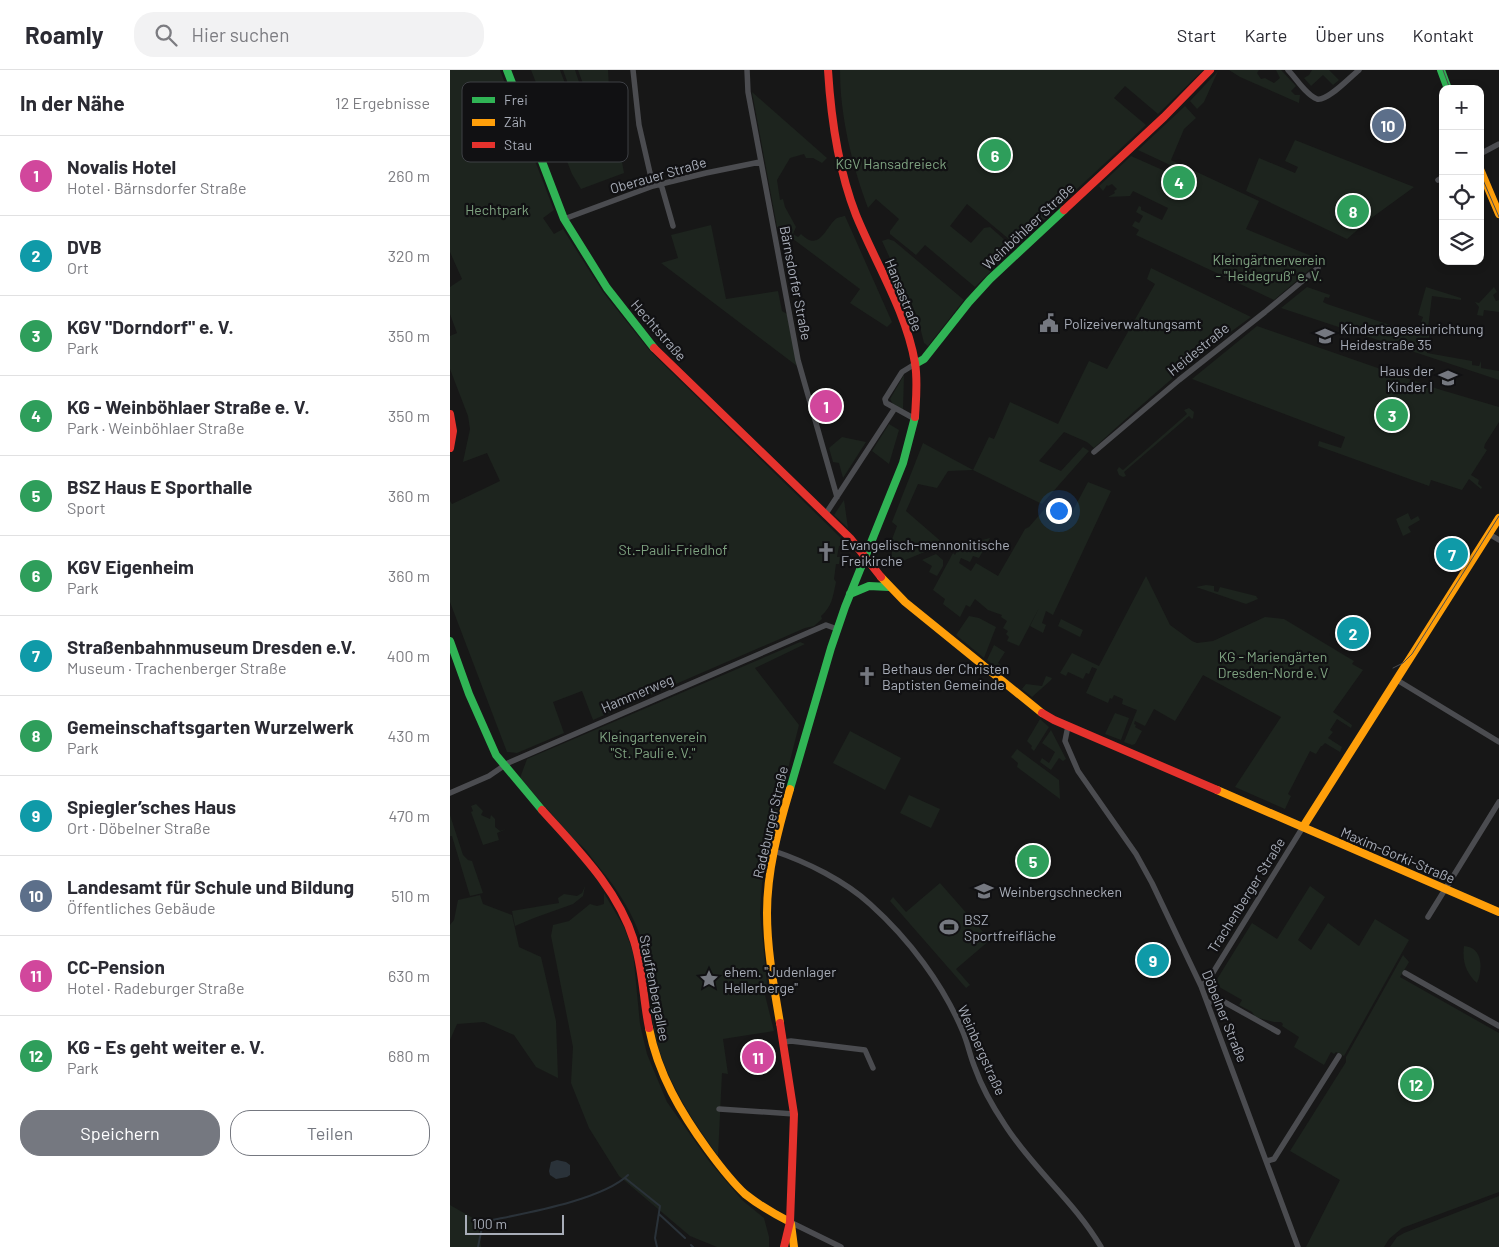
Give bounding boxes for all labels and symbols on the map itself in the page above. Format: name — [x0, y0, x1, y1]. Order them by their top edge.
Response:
legend — [462, 82, 628, 162]
text: Frei — [504, 91, 528, 108]
pin: 10 — [1372, 106, 1404, 144]
text: Zäh — [504, 113, 526, 130]
text: Stau — [504, 136, 532, 153]
pin: 6 — [979, 136, 1011, 174]
street label: Oberauer Straße — [608, 153, 708, 197]
park label: KGV Hansadreieck — [835, 155, 947, 172]
pin: 4 — [1163, 163, 1195, 201]
street label: Weinböhlaer Straße — [979, 179, 1077, 273]
pin: 8 — [1337, 192, 1369, 230]
park label: Hechtpark — [465, 201, 529, 218]
street label: Bärnsdorfer Straße — [777, 224, 815, 342]
park label: Kleingärtnerverein - "Heidegruß" e. V. — [1212, 251, 1326, 284]
street label: Hansastraße — [882, 256, 926, 334]
street label: Hechtstraße — [628, 296, 690, 364]
public building icon: Polizeiverwaltungsamt — [1038, 312, 1060, 334]
place label: Polizeiverwaltungsamt — [1064, 315, 1202, 332]
street label: Heidestraße — [1164, 319, 1232, 379]
place label: Kindertageseinrichtung Heidestraße 35 — [1340, 320, 1484, 353]
school or university icon: Kindertageseinrichtung Heidestraße 35 — [1314, 325, 1336, 347]
place label: Haus der Kinder I — [1379, 362, 1433, 395]
school or university icon: Haus der Kinder I — [1437, 367, 1459, 389]
pin: 1 — [810, 387, 842, 425]
pin: 3 — [1376, 396, 1408, 434]
your location — [1046, 498, 1072, 524]
pin: 7 — [1436, 535, 1468, 573]
place label: Evangelisch-mennonitische Freikirche — [841, 536, 1010, 569]
park label: St.-Pauli-Friedhof — [618, 541, 728, 558]
church icon: Evangelisch-mennonitische Freikirche — [815, 541, 837, 563]
pin: 2 — [1337, 614, 1369, 652]
park label: KG - Mariengärten Dresden-Nord e. V — [1218, 648, 1328, 681]
place label: Bethaus der Christen Baptisten Gemeinde — [882, 660, 1009, 693]
church icon: Bethaus der Christen Baptisten Gemeinde — [856, 665, 878, 687]
street label: Hammerweg — [598, 670, 676, 716]
park label: Kleingartenverein "St. Pauli e. V." — [599, 728, 707, 761]
street label: Radeburger Straße — [749, 764, 791, 880]
street label: Maxim-Gorki-Straße — [1338, 823, 1458, 887]
street label: Trachenberger Straße — [1204, 834, 1288, 956]
pin: 5 — [1017, 842, 1049, 880]
school or university icon: Weinbergschnecken — [973, 880, 995, 902]
place label: Weinbergschnecken — [999, 883, 1122, 900]
place label: BSZ Sportfreifläche — [964, 911, 1056, 944]
sports icon: BSZ Sportfreifläche — [938, 916, 960, 938]
street label: Stauffenbergallee — [636, 933, 674, 1043]
pin: 9 — [1137, 941, 1169, 979]
place label: ehem. "Judenlager Hellerberge" — [724, 963, 836, 996]
street label: Döbelner Straße — [1199, 967, 1251, 1065]
place icon: ehem. "Judenlager Hellerberge" — [698, 968, 720, 990]
street label: Weinbergstraße — [955, 1002, 1009, 1098]
pin: 11 — [742, 1038, 774, 1076]
pin: 12 — [1400, 1065, 1432, 1103]
scale bar — [465, 1212, 564, 1235]

